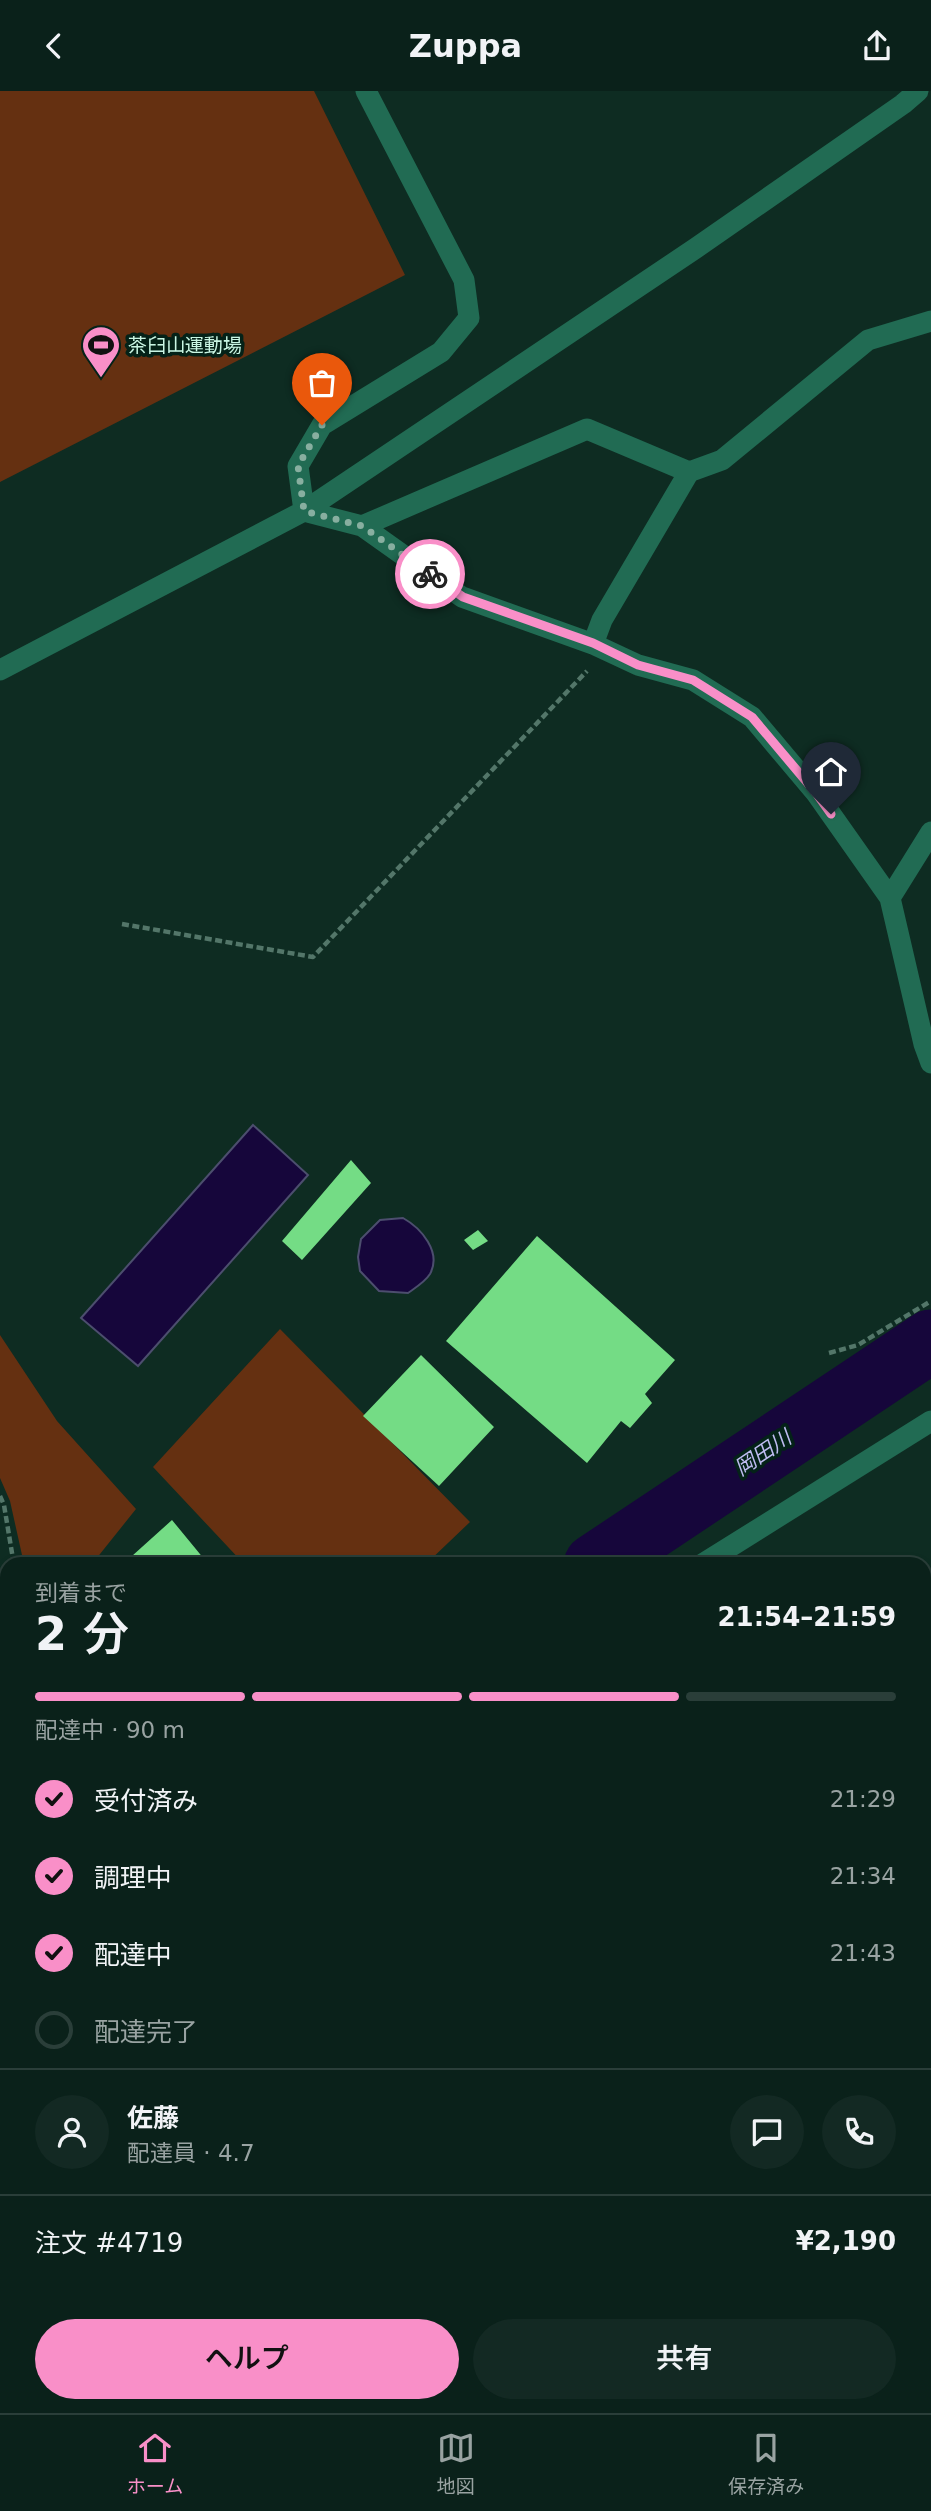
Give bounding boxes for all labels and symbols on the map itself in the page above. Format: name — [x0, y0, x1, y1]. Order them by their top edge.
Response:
sports icon: 茶臼山運動場 — [80, 324, 122, 379]
place label: 茶臼山運動場 — [128, 334, 242, 356]
pin — [292, 353, 352, 425]
courier — [395, 539, 465, 609]
pin — [801, 742, 861, 814]
water label: 岡田川 — [730, 1424, 797, 1481]

